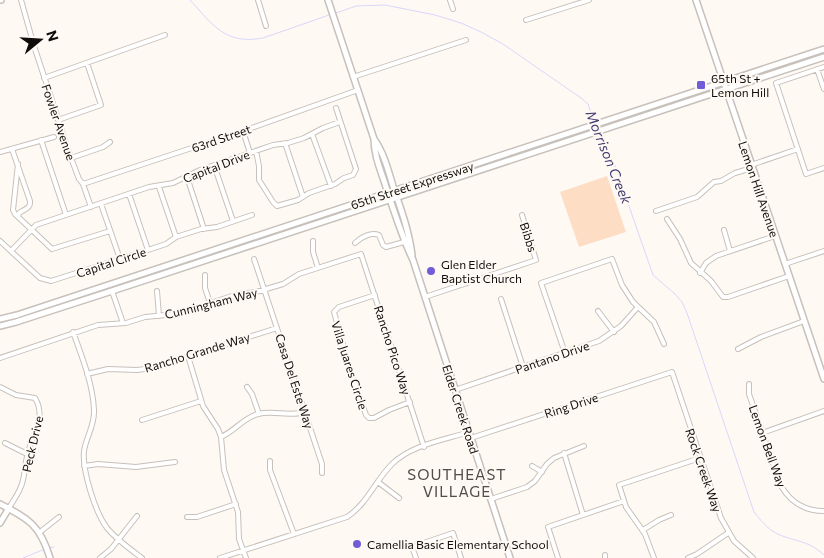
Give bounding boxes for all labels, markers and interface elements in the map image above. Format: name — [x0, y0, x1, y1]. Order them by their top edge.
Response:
north arrow — [15, 15, 65, 65]
text: N — [43, 28, 63, 43]
place label: 65th St + Lemon Hill — [711, 71, 769, 99]
marker: 65th St + Lemon Hill — [695, 79, 707, 91]
street label: Fowler Avenue — [39, 82, 79, 162]
water label: Morrison Creek — [583, 108, 636, 207]
street label: 63rd Street — [189, 121, 253, 155]
street label: Lemon Hill Avenue — [736, 139, 782, 239]
street label: Capital Drive — [181, 147, 251, 185]
street label: 65th Street Expressway — [349, 158, 475, 212]
street label: Bibbs — [518, 220, 540, 254]
street label: Capital Circle — [74, 244, 148, 280]
place label: Glen Elder Baptist Church — [441, 257, 522, 285]
marker: Glen Elder Baptist Church — [425, 265, 437, 277]
street label: Cunningham Way — [163, 285, 259, 321]
street label: Rancho Pico Way — [372, 303, 414, 397]
street label: Villa Juares Circle — [328, 319, 371, 411]
street label: Rancho Grande Way — [143, 329, 251, 375]
street label: Casa Del Este Way — [273, 332, 317, 430]
street label: Pantano Drive — [513, 338, 591, 376]
street label: Elder Creek Road — [440, 363, 482, 455]
street label: Ring Drive — [542, 390, 600, 420]
street label: Lemon Bell Way — [747, 403, 789, 489]
street label: Peck Drive — [19, 414, 45, 474]
street label: Rock Creek Way — [683, 426, 725, 514]
district label: SOUTHEAST VILLAGE — [407, 465, 507, 500]
place label: Camellia Basic Elementary School — [367, 537, 549, 551]
marker: Camellia Basic Elementary School — [351, 538, 363, 550]

